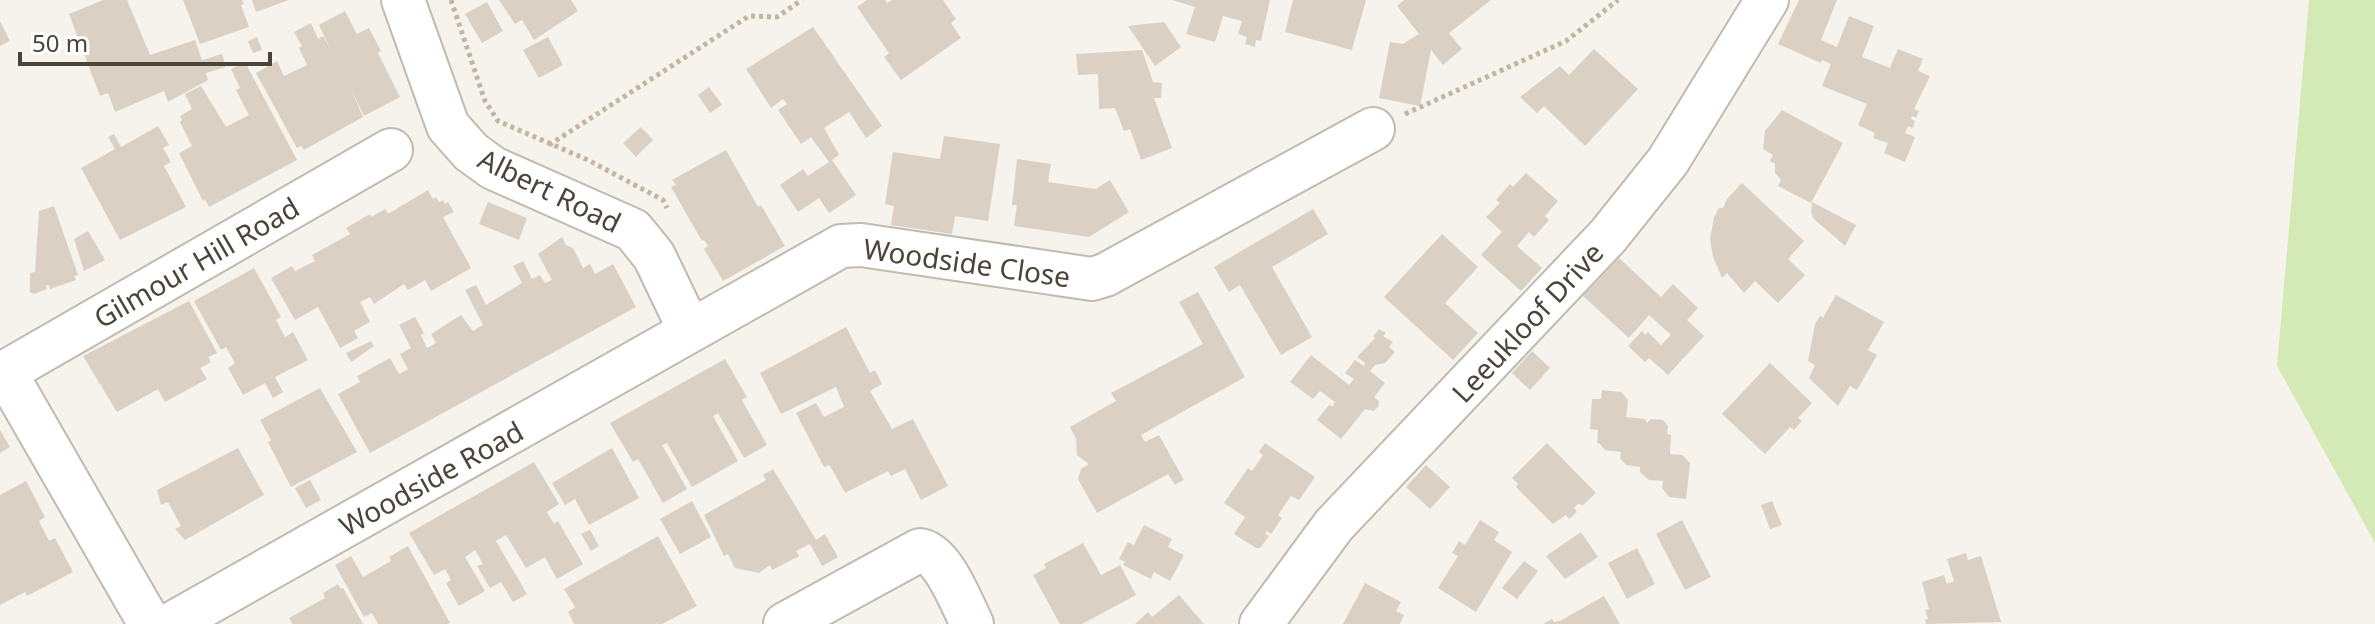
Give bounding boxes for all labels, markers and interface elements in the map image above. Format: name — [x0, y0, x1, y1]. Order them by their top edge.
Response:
scale bar — [20, 16, 270, 66]
text: 50 m — [32, 26, 88, 59]
street label: Albert Road — [472, 139, 628, 241]
street label: Gilmour Hill Road — [86, 188, 306, 336]
street label: Woodside Close — [861, 229, 1073, 295]
street label: Leeukloof Drive — [1443, 234, 1611, 410]
street label: Woodside Road — [332, 412, 530, 544]

